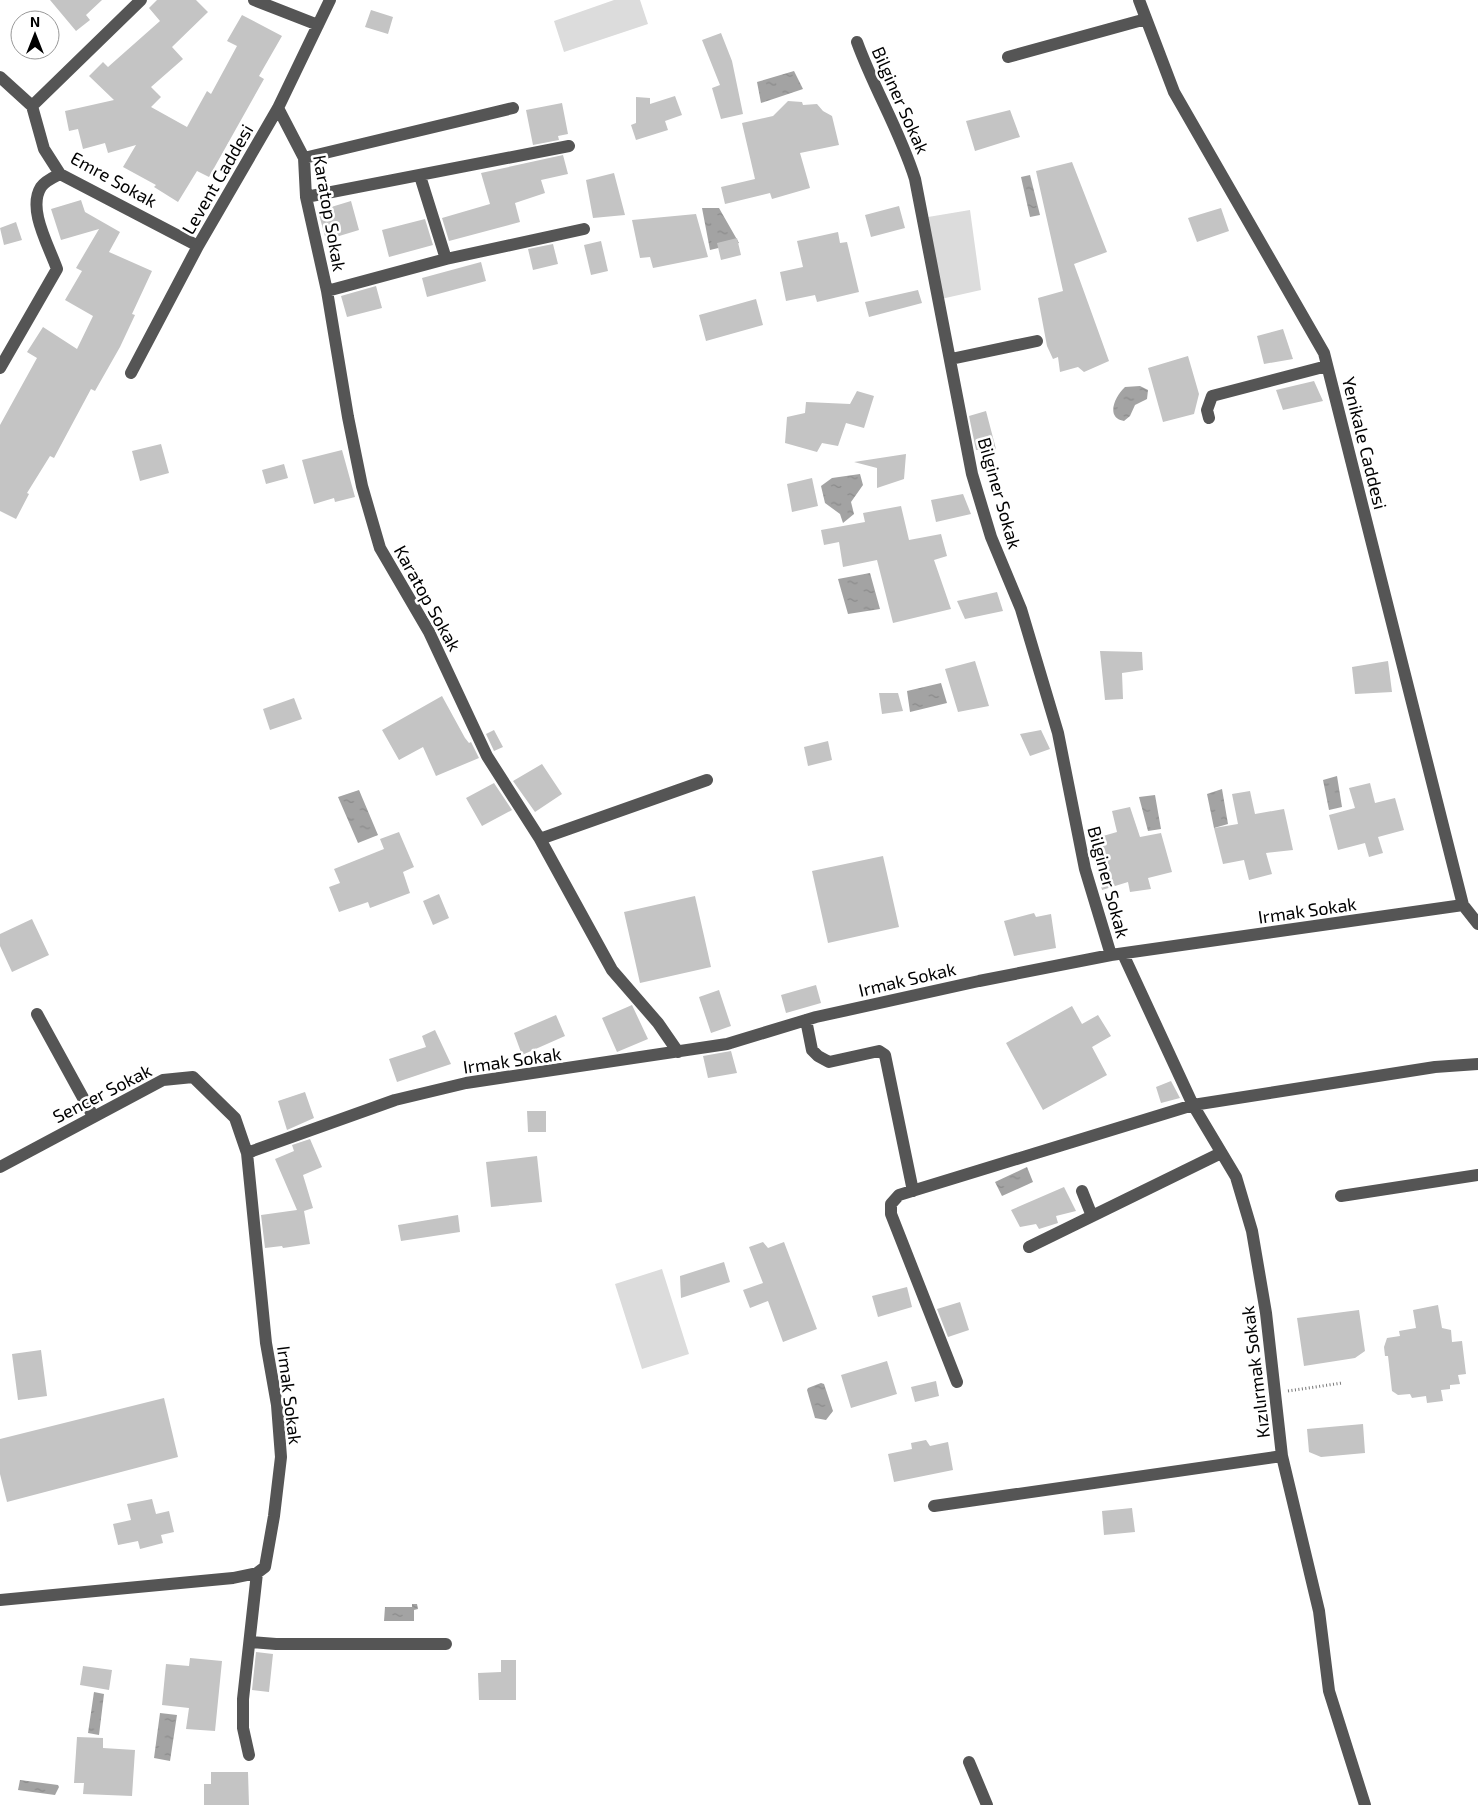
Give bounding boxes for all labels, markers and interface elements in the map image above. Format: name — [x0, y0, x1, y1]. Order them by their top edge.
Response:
north arrow — [10, 10, 60, 60]
text: N — [30, 13, 40, 30]
street label: Bilginer Sokak — [868, 43, 934, 157]
street label: Levent Caddesi — [177, 120, 257, 238]
street label: Emre Sokak — [67, 146, 161, 212]
street label: Karatop Sokak — [309, 153, 351, 273]
street label: Yenikale Caddesi — [1338, 374, 1392, 512]
street label: Bilginer Sokak — [974, 435, 1026, 551]
street label: Karatop Sokak — [390, 541, 466, 655]
street label: Bilginer Sokak — [1083, 824, 1135, 940]
street label: Irmak Sokak — [1256, 892, 1358, 928]
street label: Irmak Sokak — [856, 957, 958, 1001]
street label: Irmak Sokak — [461, 1042, 563, 1078]
street label: Sencer Sokak — [49, 1059, 155, 1127]
street label: Kızılırmak Sokak — [1236, 1305, 1274, 1439]
street label: Irmak Sokak — [273, 1344, 307, 1446]

